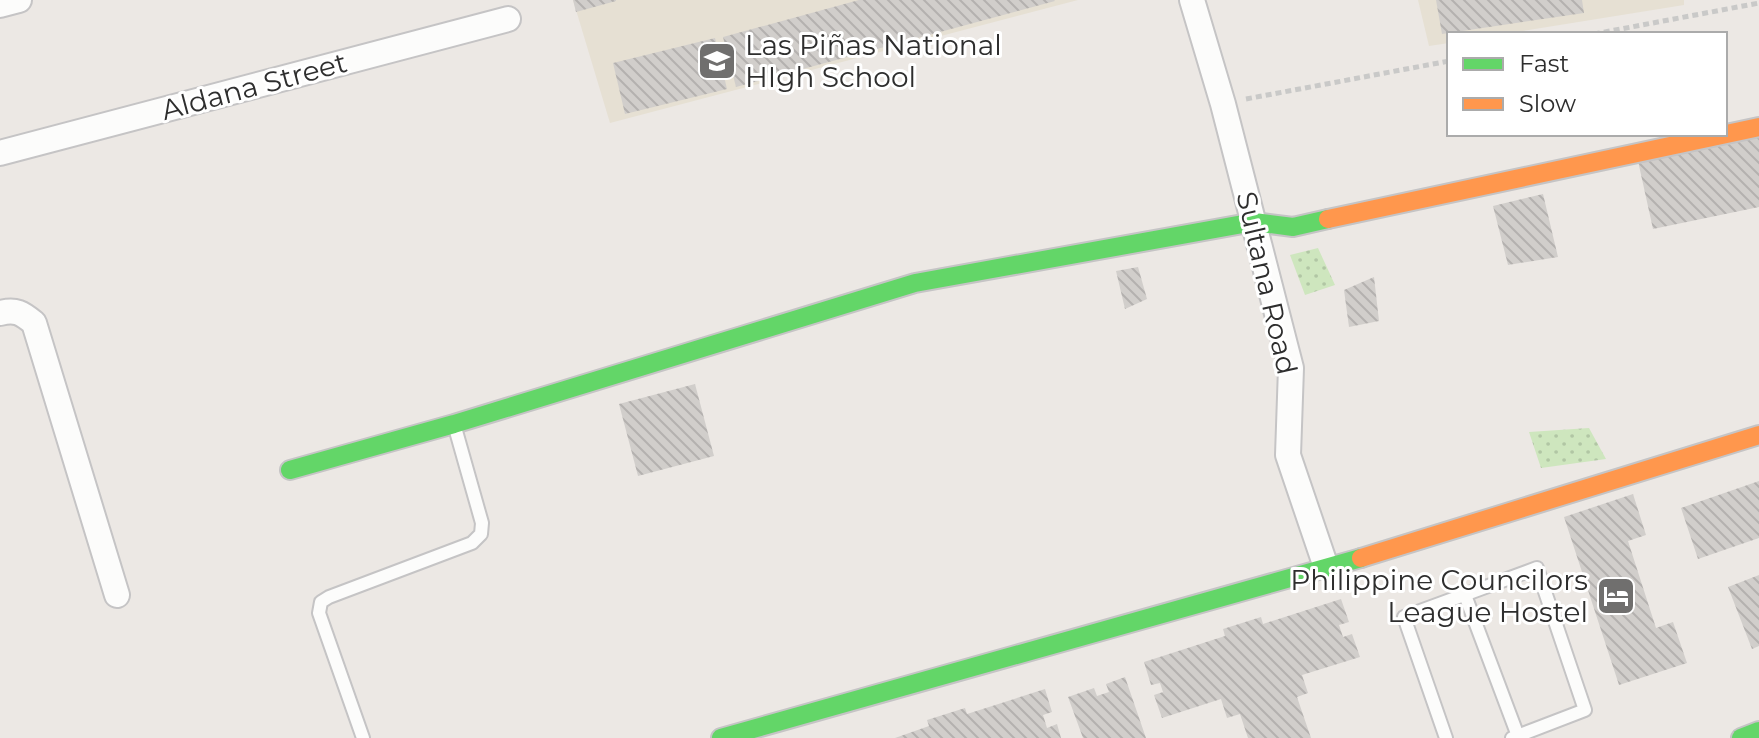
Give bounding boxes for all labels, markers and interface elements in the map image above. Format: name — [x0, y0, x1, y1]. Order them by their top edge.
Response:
place label: Las Piñas National HIgh School — [745, 28, 1002, 94]
legend — [1447, 32, 1727, 136]
school or university icon: Las Piñas National HIgh School — [696, 40, 738, 82]
street label: Aldana Street — [158, 45, 350, 127]
text: Fast — [1519, 49, 1570, 78]
text: Slow — [1519, 89, 1576, 118]
street label: Sultana Road — [1229, 188, 1305, 378]
place label: Philippine Councilors League Hostel — [1290, 563, 1588, 629]
hotel icon: Philippine Councilors League Hostel — [1595, 575, 1637, 617]

